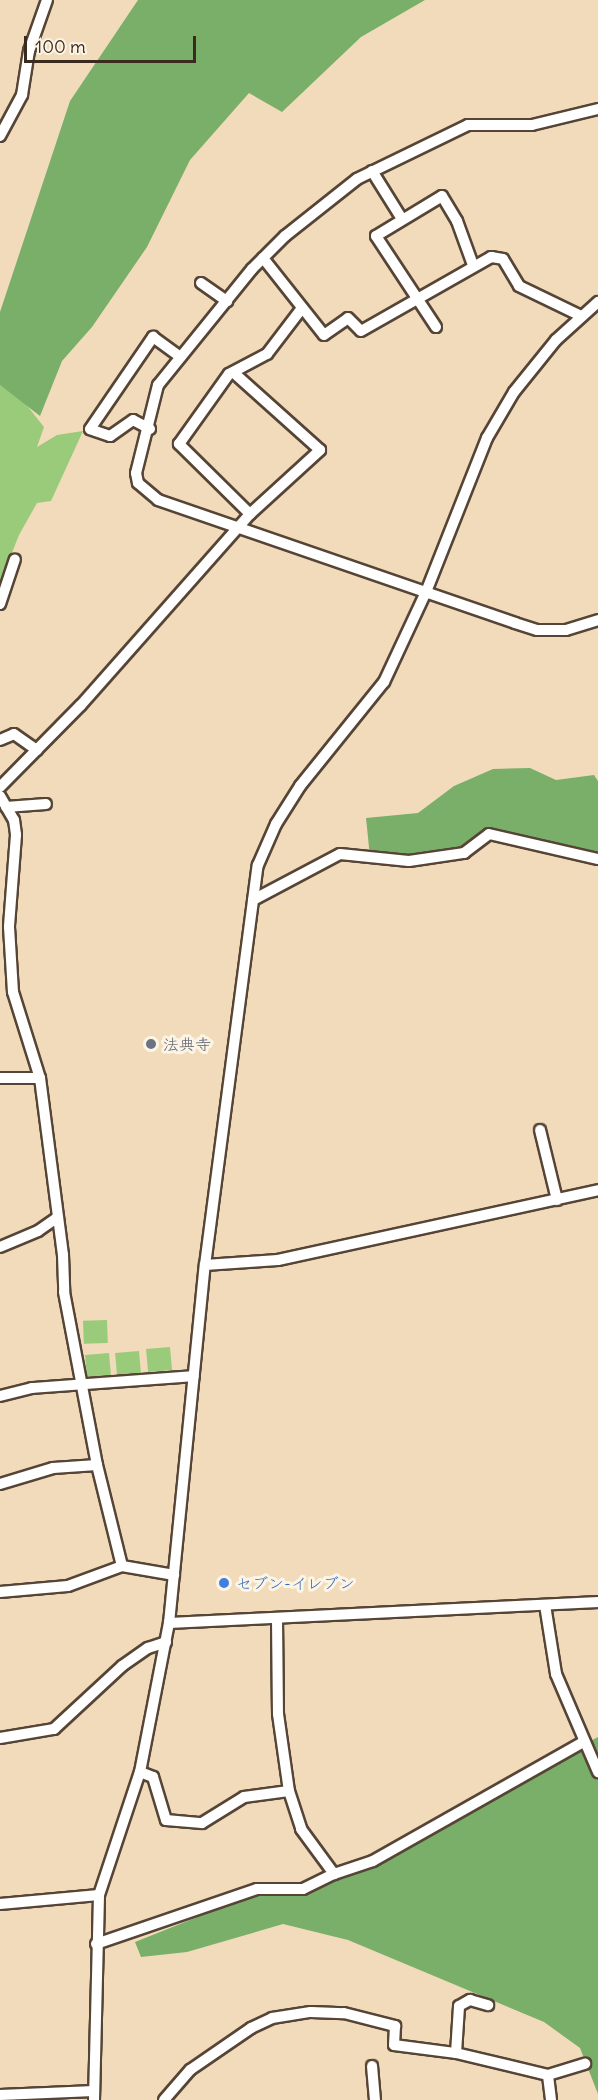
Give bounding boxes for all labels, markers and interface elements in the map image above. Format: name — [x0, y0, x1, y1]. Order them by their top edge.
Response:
scale bar — [27, 24, 200, 62]
text: 100 m — [35, 35, 86, 58]
place label: 法典寺 — [163, 1034, 211, 1054]
marker: 法典寺 — [144, 1037, 158, 1051]
place label: セブン-イレブン — [236, 1573, 355, 1593]
marker: セブン-イレブン — [217, 1576, 231, 1590]

